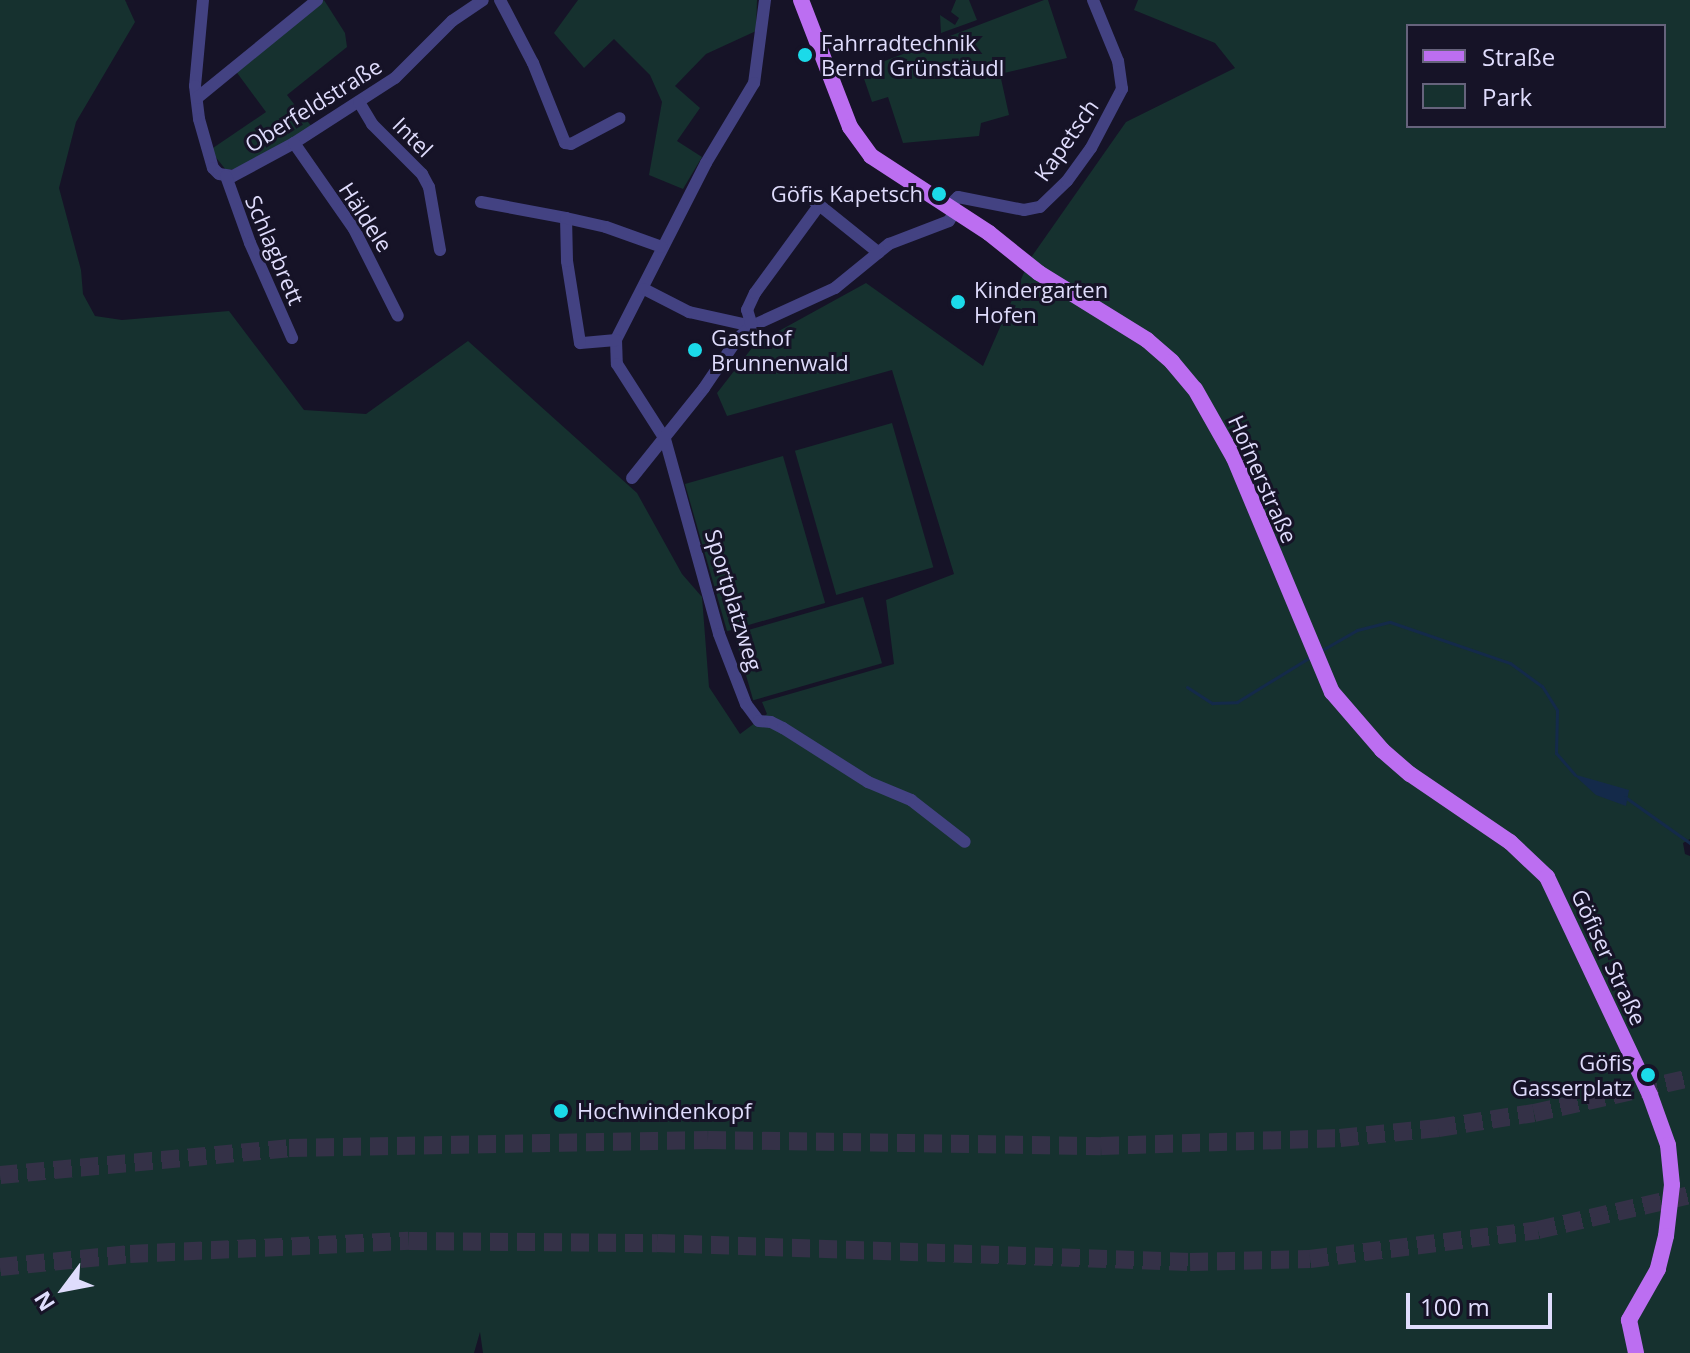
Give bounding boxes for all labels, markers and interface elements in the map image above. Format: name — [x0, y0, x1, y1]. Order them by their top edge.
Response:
legend — [1406, 24, 1666, 128]
place label: Fahrradtechnik Bernd Grünstäudl — [821, 29, 1004, 80]
text: Straße — [1482, 40, 1555, 73]
marker: Fahrradtechnik Bernd Grünstäudl — [796, 46, 814, 64]
street label: Oberfeldstraße — [240, 52, 386, 158]
text: Park — [1482, 80, 1532, 113]
street label: Kapetsch — [1028, 94, 1104, 186]
street label: Intel — [388, 112, 438, 162]
street label: Häldele — [334, 177, 398, 257]
place label: Göfis Kapetsch — [771, 181, 923, 207]
marker: Göfis Kapetsch — [930, 185, 948, 203]
street label: Schlagbrett — [240, 191, 310, 309]
place label: Kindergarten Hofen — [974, 276, 1108, 328]
marker: Kindergarten Hofen — [949, 293, 967, 311]
place label: Gasthof Brunnenwald — [711, 324, 849, 376]
marker: Gasthof Brunnenwald — [686, 341, 704, 359]
street label: Hofnerstraße — [1223, 411, 1303, 547]
street label: Sportplatzweg — [700, 526, 768, 674]
street label: Göfiser Straße — [1566, 885, 1652, 1029]
place label: Göfis Gasserplatz — [1512, 1049, 1632, 1100]
marker: Göfis Gasserplatz — [1639, 1066, 1657, 1084]
place label: Hochwindenkopf — [577, 1098, 752, 1124]
marker: Hochwindenkopf — [552, 1102, 570, 1120]
north arrow — [24, 1249, 104, 1329]
scale bar — [1410, 1277, 1556, 1327]
text: N — [26, 1286, 61, 1317]
text: 100 m — [1420, 1290, 1490, 1323]

